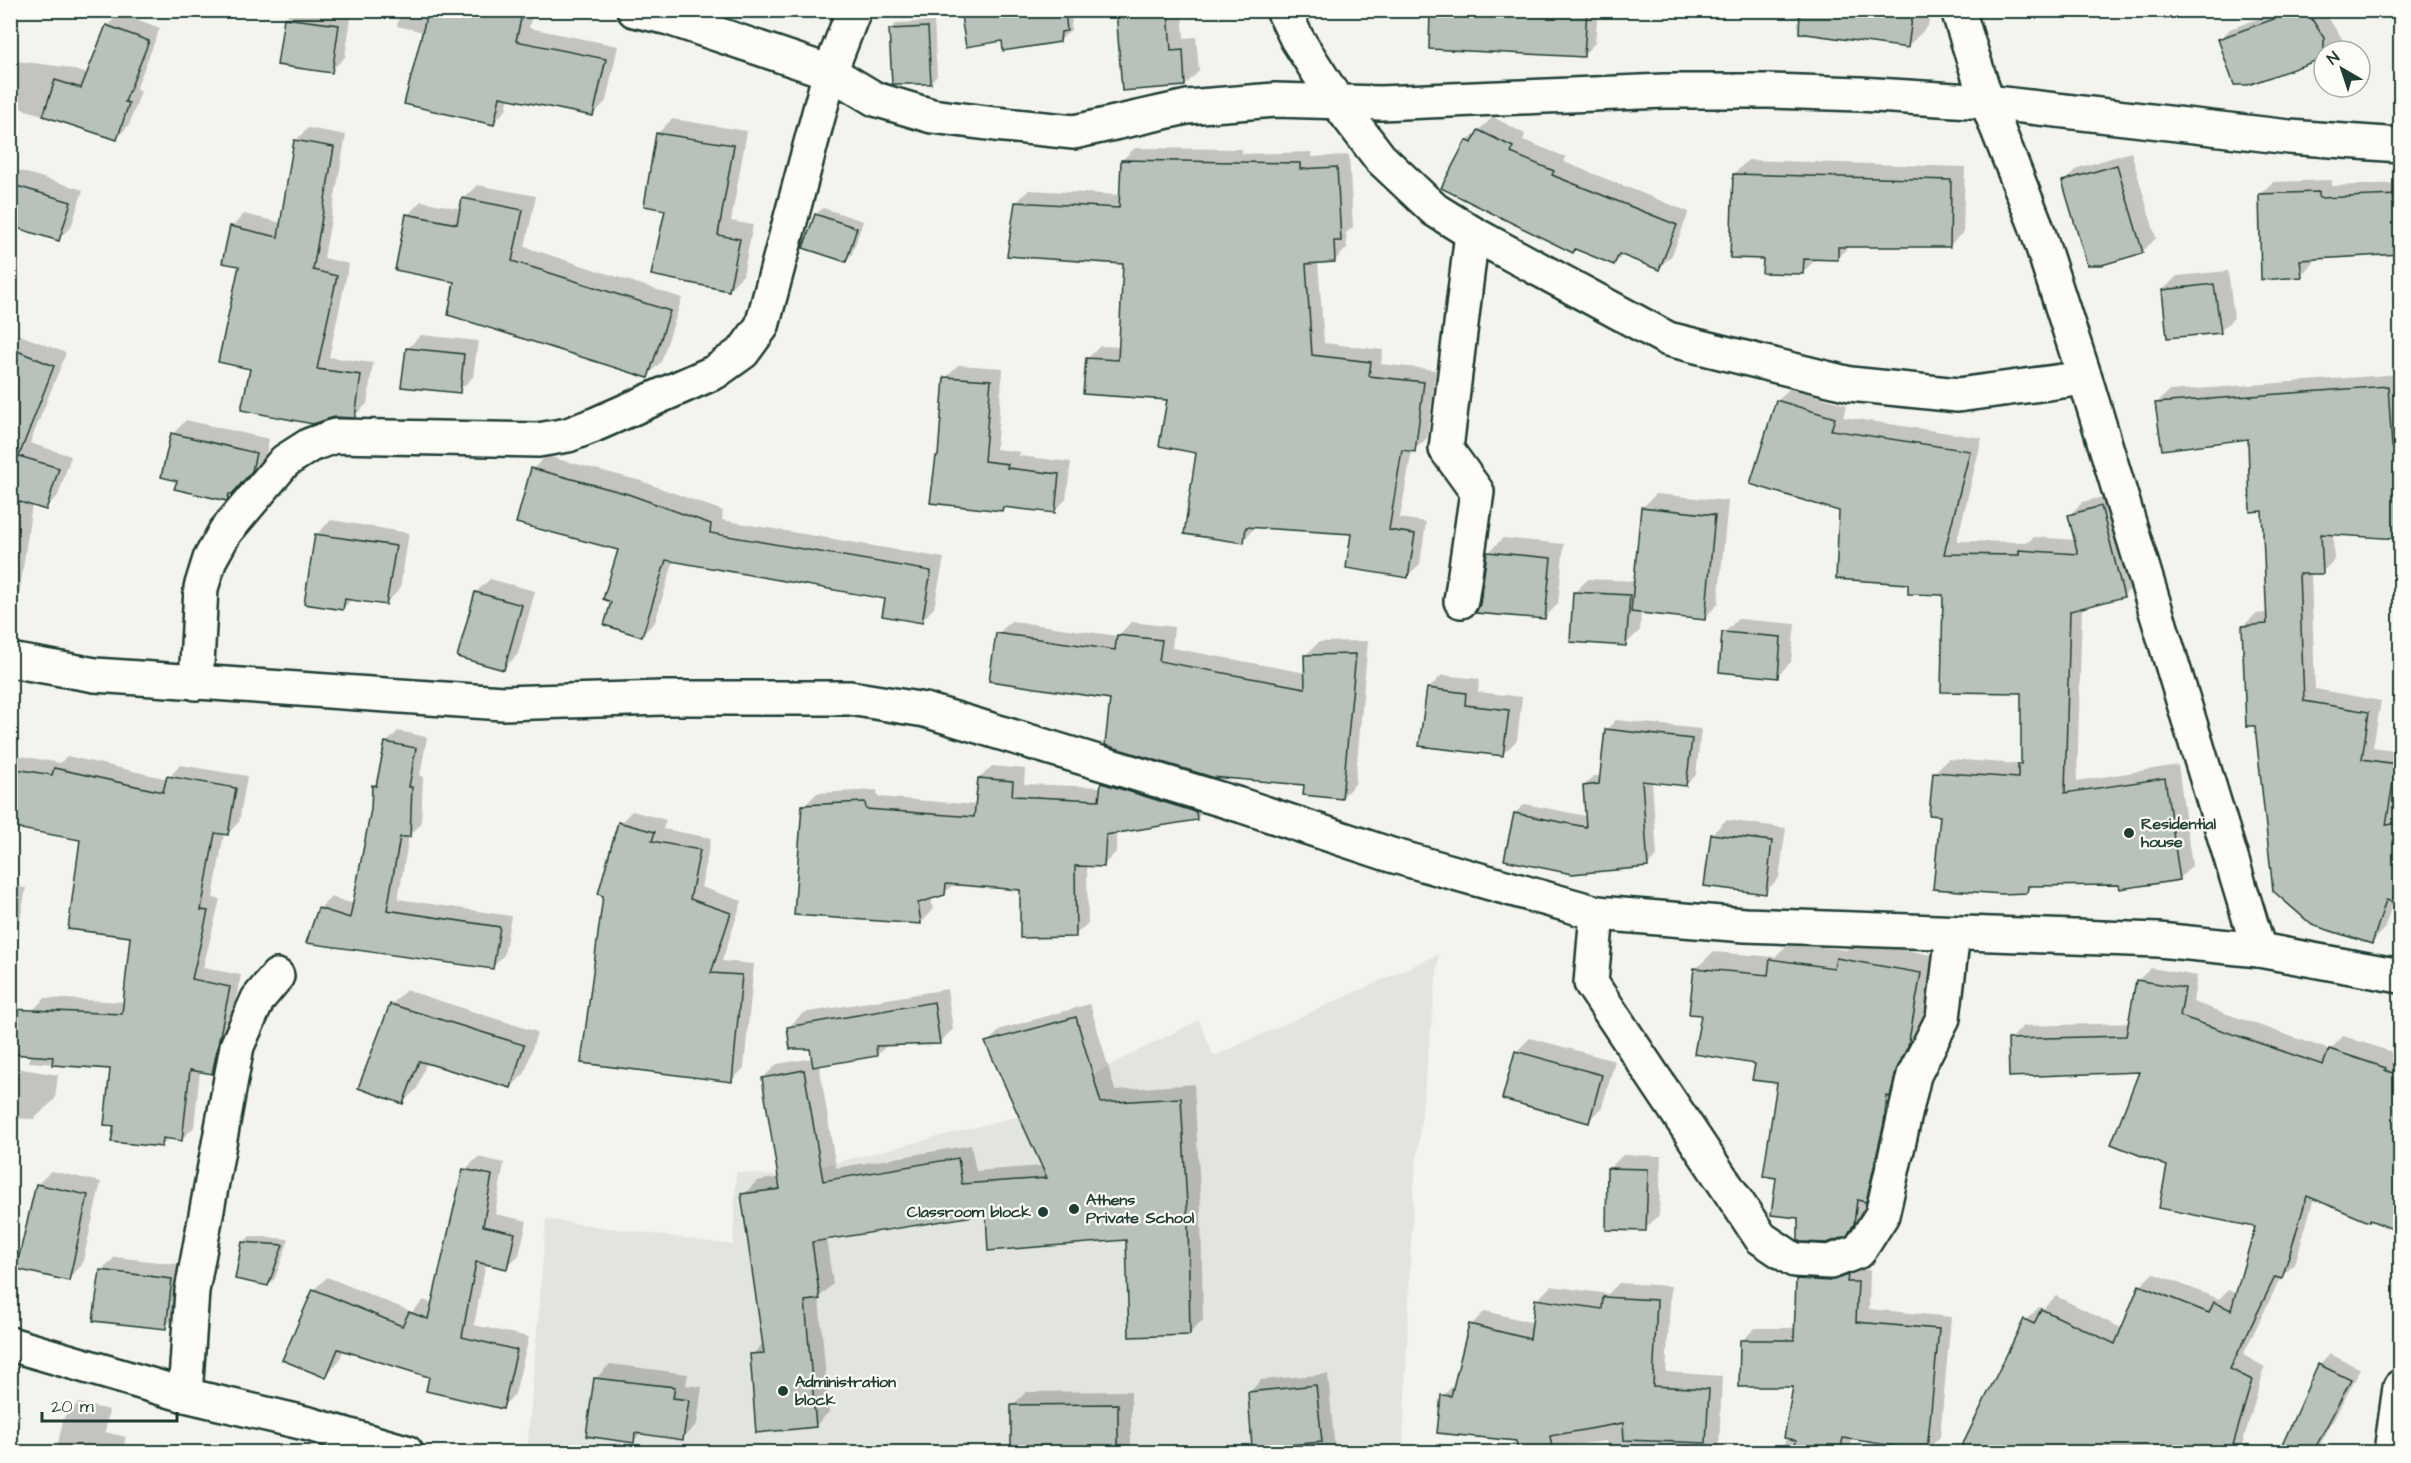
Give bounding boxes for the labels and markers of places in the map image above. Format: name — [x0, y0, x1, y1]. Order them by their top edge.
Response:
place label: Residential house — [2141, 813, 2216, 853]
marker: Residential house — [2122, 826, 2136, 840]
place label: Athens Private School — [1086, 1189, 1195, 1229]
place label: Classroom block — [907, 1201, 1031, 1223]
marker: Athens Private School — [1067, 1202, 1081, 1216]
marker: Classroom block — [1036, 1205, 1050, 1219]
place label: Administration block — [795, 1371, 896, 1411]
marker: Administration block — [776, 1384, 790, 1398]

